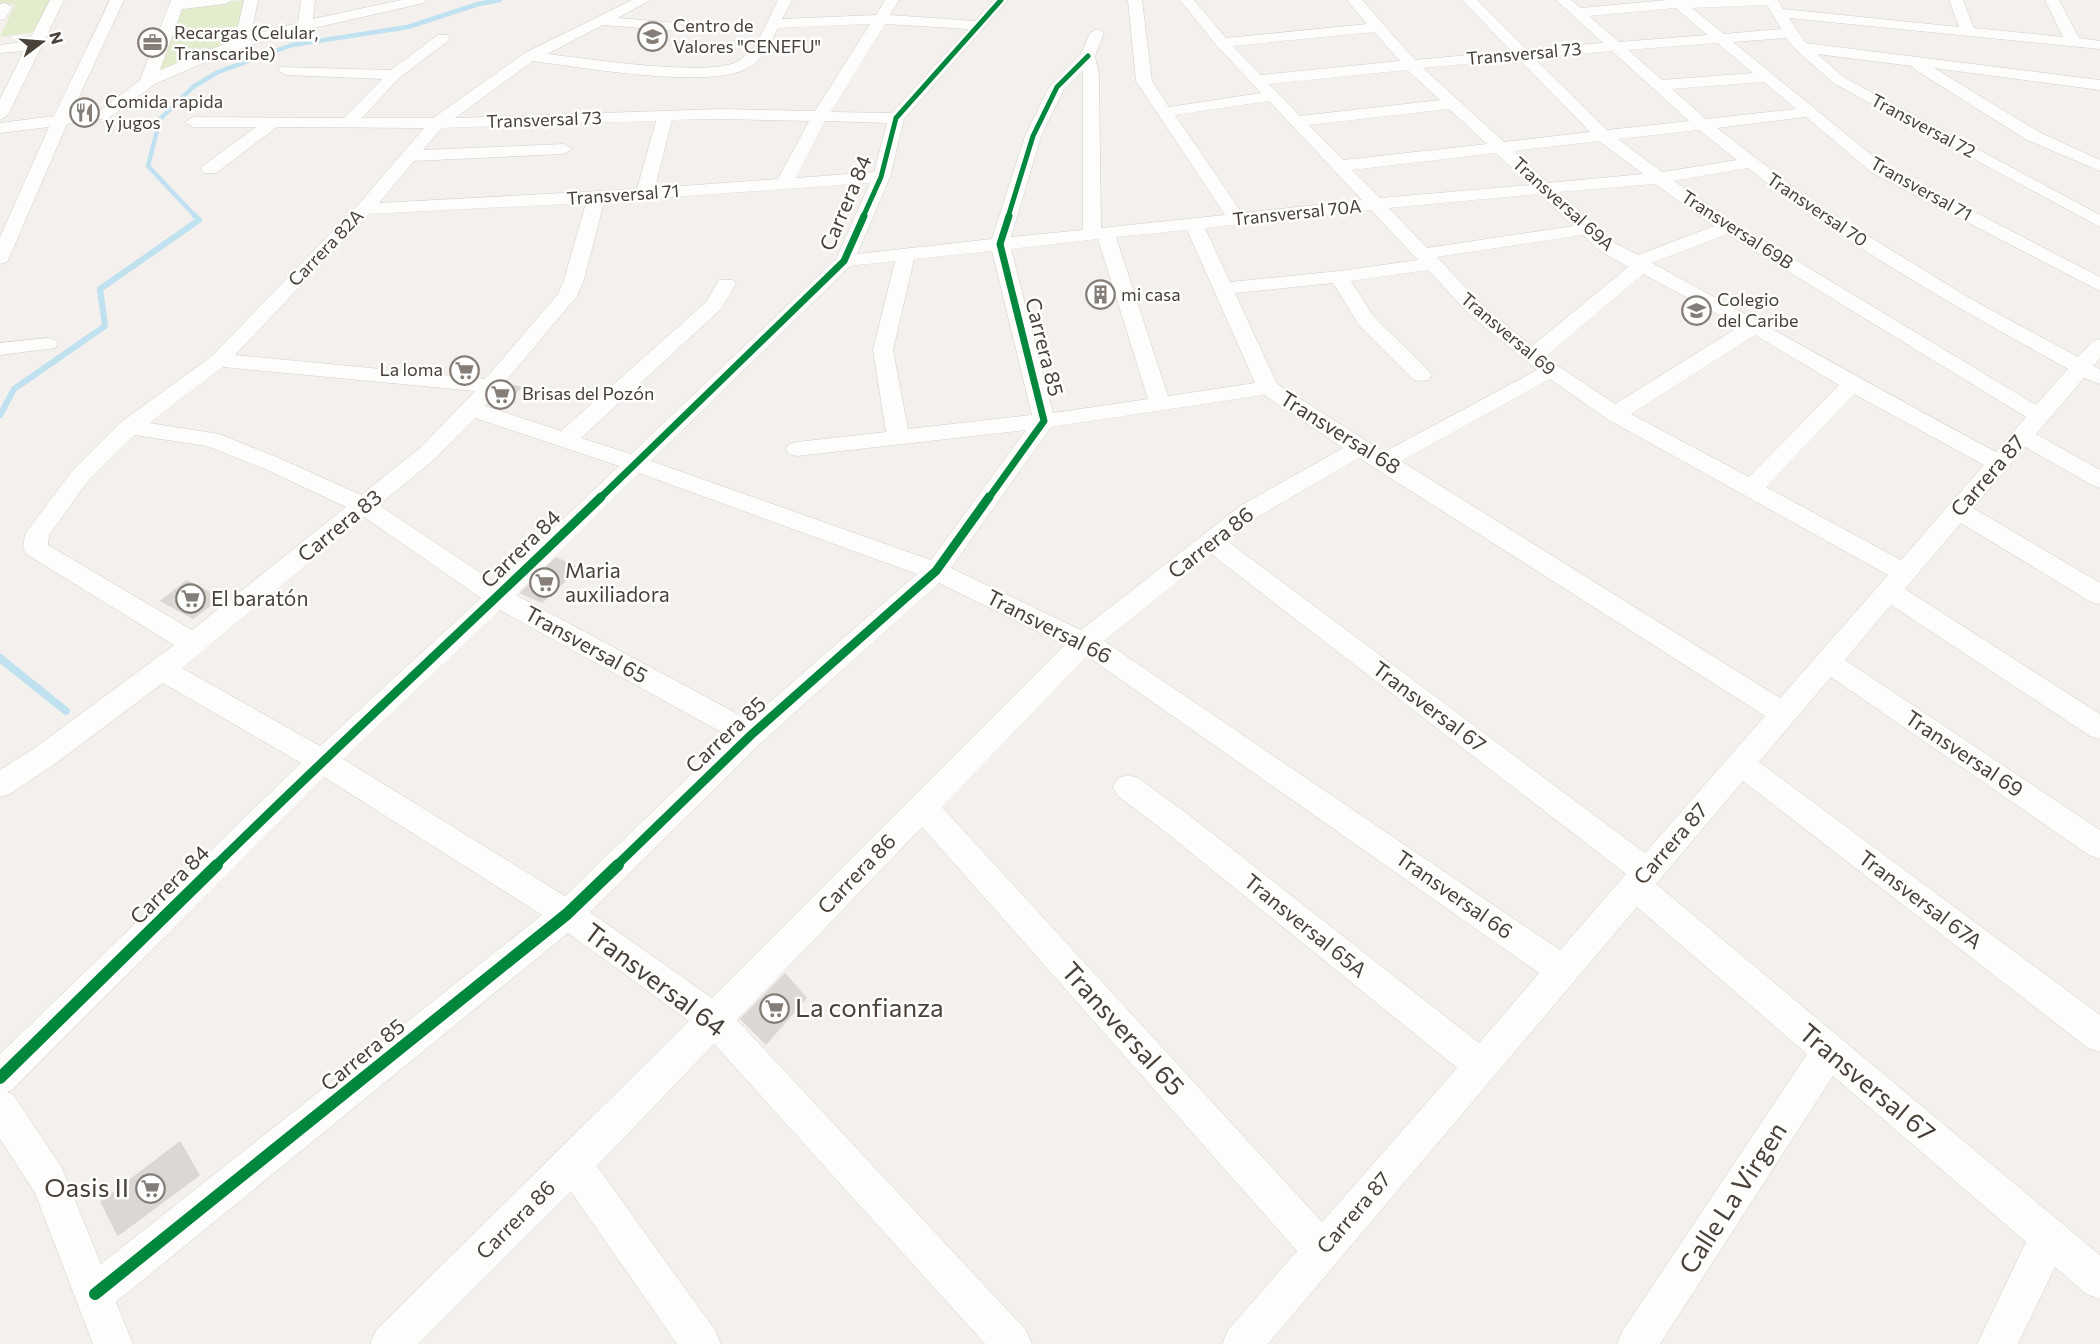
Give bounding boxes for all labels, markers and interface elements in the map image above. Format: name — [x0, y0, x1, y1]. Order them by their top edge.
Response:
north arrow — [12, 12, 72, 72]
place label: Centro de Valores "CENEFU" — [673, 14, 821, 57]
school or university icon: Centro de Valores "CENEFU" — [636, 20, 668, 52]
place label: Recargas (Celular, Transcaribe) — [174, 21, 318, 64]
office icon: Recargas (Celular, Transcaribe) — [137, 27, 169, 59]
text: N — [46, 29, 68, 46]
street label: Transversal 73 — [1465, 37, 1582, 69]
street label: Transversal 72 — [1867, 88, 1979, 162]
place label: Comida rapida y jugos — [105, 90, 223, 133]
restaurant icon: Comida rapida y jugos — [68, 96, 100, 128]
street label: Transversal 73 — [486, 106, 602, 132]
street label: Carrera 84 — [813, 151, 876, 254]
street label: Transversal 71 — [1867, 151, 1976, 225]
street label: Transversal 69A — [1508, 152, 1619, 255]
street label: Transversal 70 — [1763, 167, 1872, 251]
street label: Transversal 71 — [566, 179, 680, 209]
street label: Transversal 69B — [1677, 185, 1798, 274]
street label: Transversal 70A — [1232, 194, 1362, 230]
street label: Carrera 82A — [283, 204, 367, 290]
building icon: mi casa — [1084, 279, 1116, 311]
place label: mi casa — [1121, 283, 1181, 305]
street label: Transversal 69 — [1457, 287, 1561, 379]
place label: Colegio del Caribe — [1717, 288, 1799, 331]
school or university icon: Colegio del Caribe — [1680, 294, 1712, 326]
street label: Carrera 85 — [1021, 295, 1070, 399]
supermarket icon: La loma — [448, 354, 480, 386]
place label: La loma — [379, 358, 443, 380]
supermarket icon: Brisas del Pozón — [485, 378, 517, 410]
place label: Brisas del Pozón — [522, 382, 654, 404]
street label: Transversal 68 — [1276, 385, 1406, 479]
street label: Carrera 87 — [1945, 429, 2029, 521]
street label: Carrera 83 — [292, 483, 386, 566]
street label: Carrera 86 — [1162, 501, 1258, 583]
street label: Carrera 84 — [475, 503, 565, 592]
place label: Maria auxiliadora — [565, 557, 670, 606]
supermarket icon: Maria auxiliadora — [528, 567, 560, 599]
supermarket icon: El baratón — [174, 583, 206, 615]
street label: Transversal 66 — [983, 583, 1116, 668]
place label: El baratón — [211, 585, 308, 610]
street label: Transversal 65 — [521, 600, 652, 688]
street label: Transversal 67 — [1368, 655, 1491, 757]
street label: Carrera 85 — [680, 690, 770, 777]
street label: Transversal 69 — [1901, 704, 2029, 801]
street label: Carrera 87 — [1628, 797, 1712, 889]
street label: Carrera 86 — [812, 828, 900, 918]
street label: Carrera 84 — [124, 839, 214, 929]
street label: Transversal 66 — [1392, 844, 1518, 943]
street label: Transversal 67A — [1854, 844, 1988, 953]
street label: Transversal 65A — [1240, 868, 1372, 982]
street label: Transversal 64 — [579, 915, 733, 1042]
street label: Transversal 65 — [1056, 955, 1192, 1101]
place label: La confianza — [795, 991, 944, 1022]
supermarket icon: La confianza — [758, 992, 790, 1024]
street label: Carrera 85 — [315, 1012, 409, 1095]
street label: Transversal 67 — [1794, 1016, 1942, 1148]
street label: Calle La Virgen — [1671, 1116, 1792, 1279]
street label: Carrera 87 — [1311, 1166, 1395, 1258]
place label: Oasis II — [44, 1171, 129, 1202]
supermarket icon: Oasis II — [134, 1172, 166, 1204]
street label: Carrera 86 — [470, 1174, 560, 1264]

